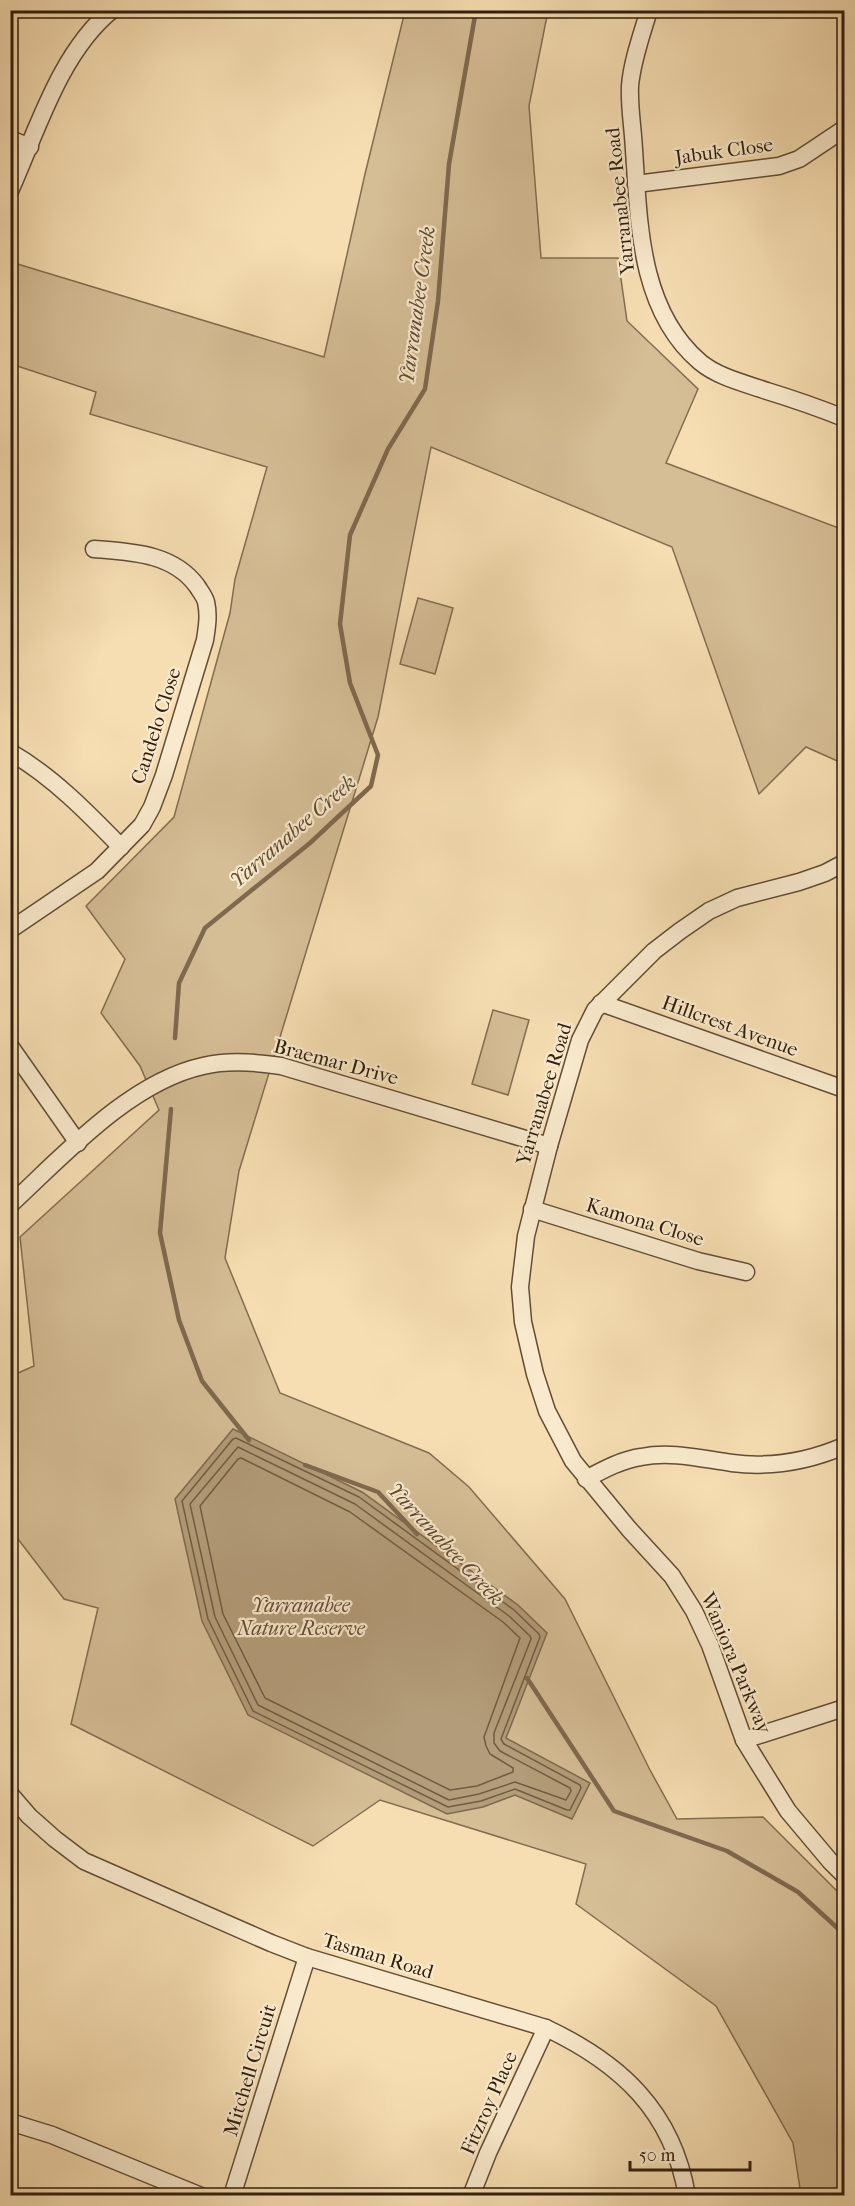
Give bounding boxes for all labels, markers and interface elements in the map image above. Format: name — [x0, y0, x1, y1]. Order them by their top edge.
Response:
street label: Yarranabee Road — [601, 125, 639, 277]
street label: Jabuk Close — [671, 133, 775, 170]
water label: Yarranabee Creek — [394, 225, 440, 385]
street label: Candelo Close — [126, 665, 186, 787]
water label: Yarranabee Creek — [225, 770, 361, 892]
street label: Hillcrest Avenue — [659, 991, 801, 1061]
street label: Yarranabee Road — [511, 1019, 577, 1169]
street label: Braemar Drive — [271, 1034, 401, 1090]
street label: Kamona Close — [583, 1193, 707, 1251]
water label: Yarranabee Creek — [383, 1478, 509, 1610]
street label: Waniora Parkway — [696, 1588, 777, 1738]
park label: Yarranabee Nature Reserve — [236, 1594, 366, 1640]
street label: Tasman Road — [320, 1928, 437, 1984]
street label: Mitchell Circuit — [219, 2001, 281, 2139]
street label: Fitzroy Place — [456, 2048, 522, 2158]
scale bar — [630, 2134, 750, 2172]
text: 50 m — [639, 2145, 676, 2166]

